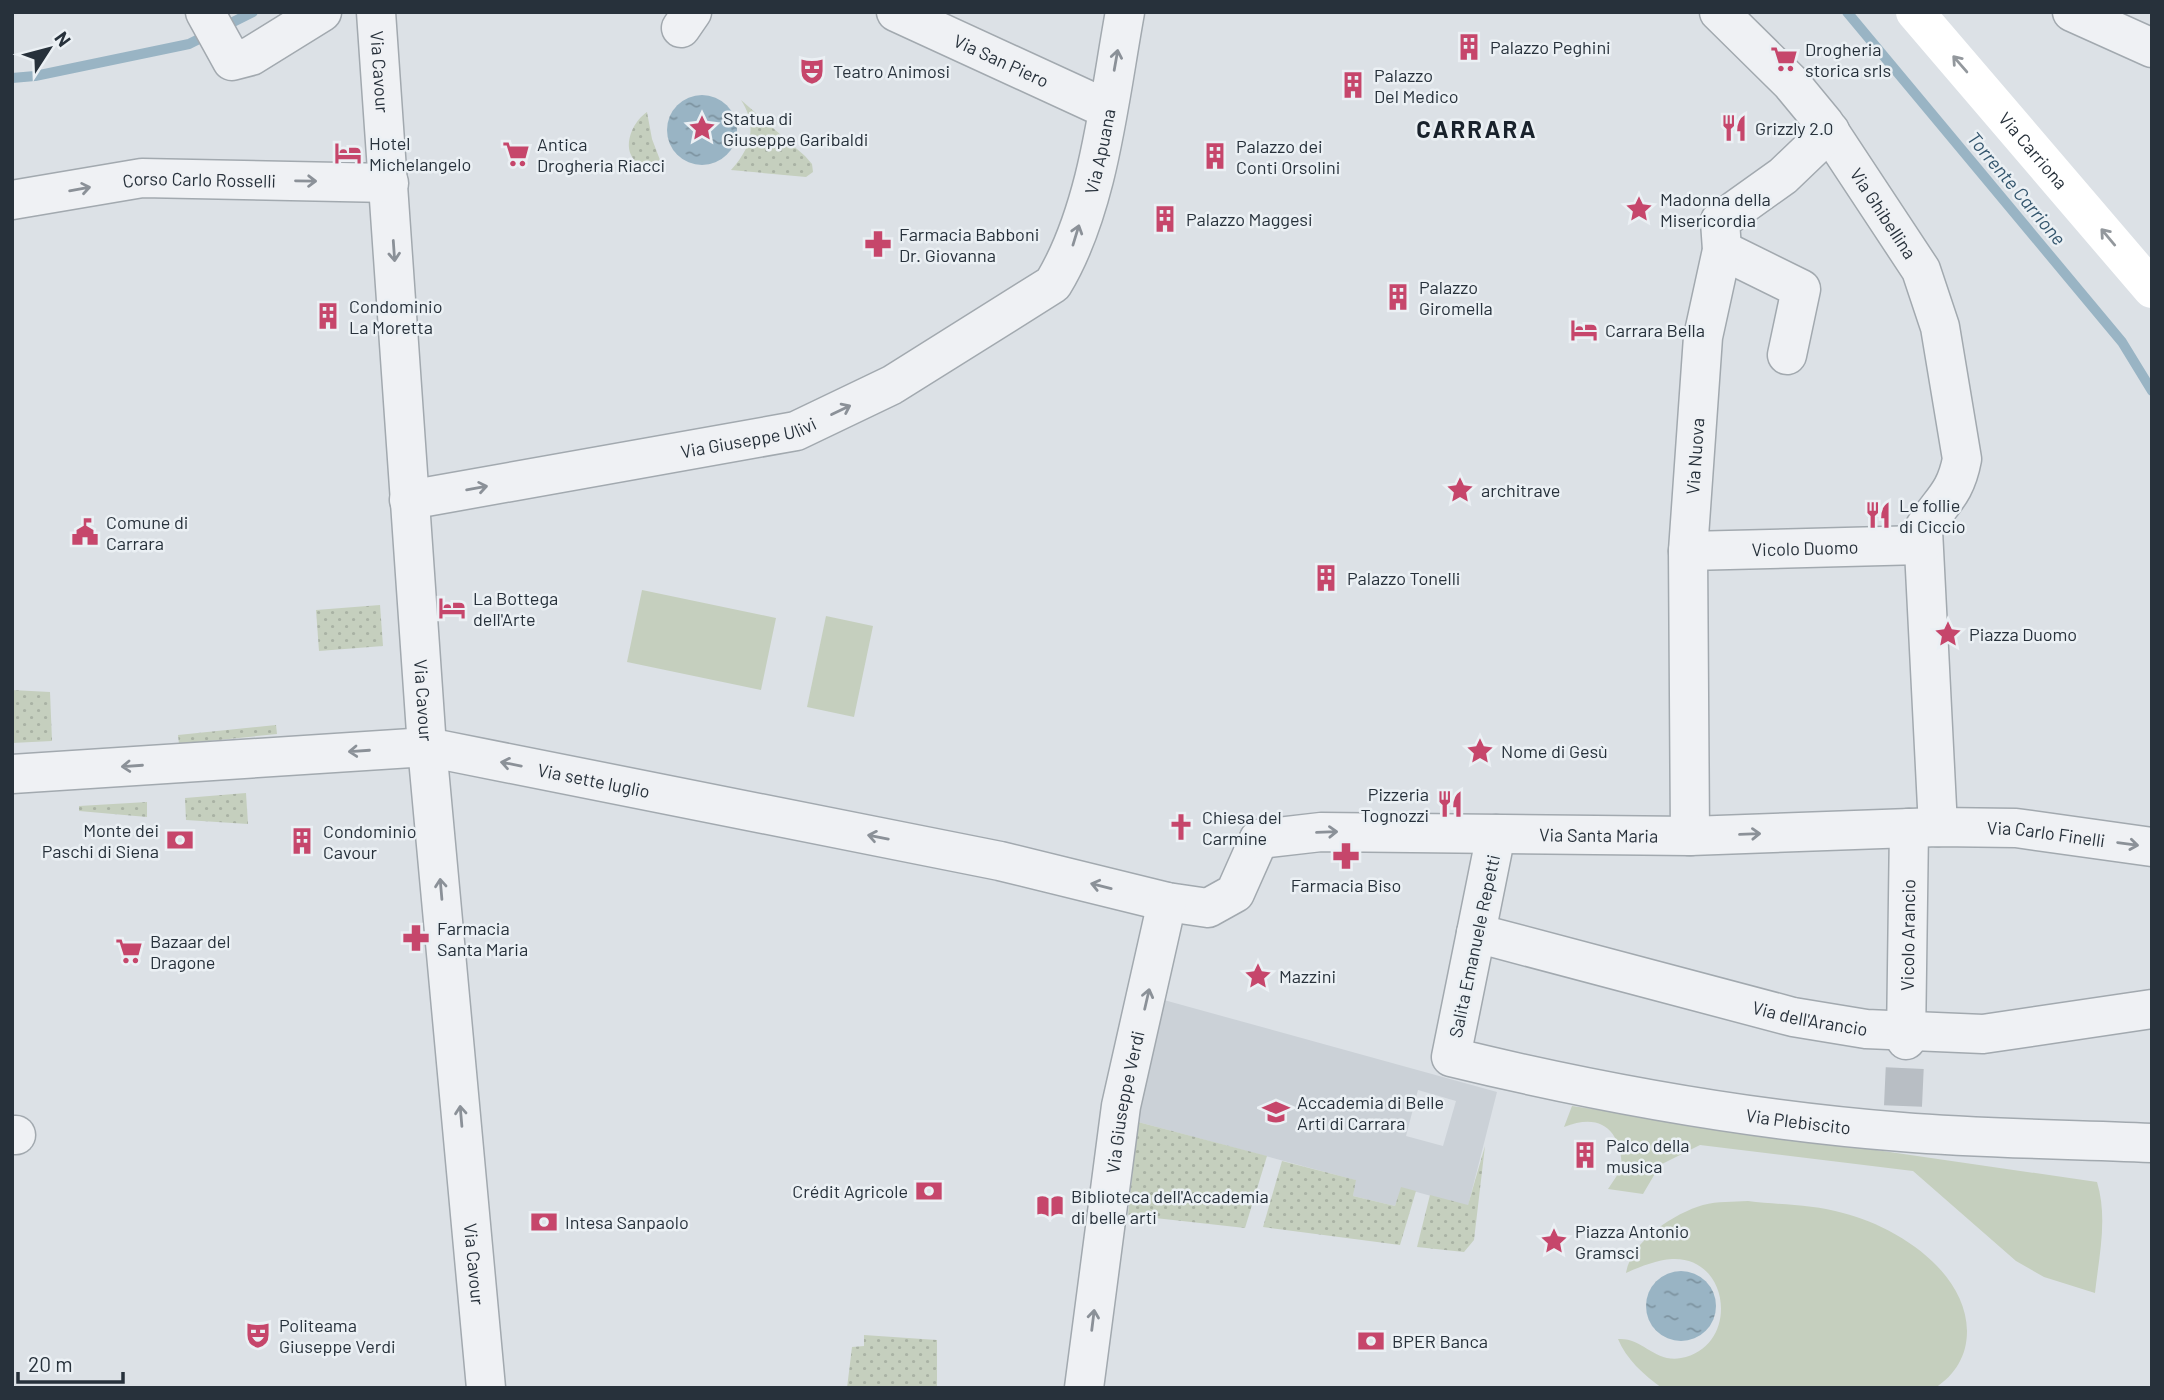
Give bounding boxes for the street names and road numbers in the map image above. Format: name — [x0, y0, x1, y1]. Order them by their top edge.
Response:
street label: Via San Piero — [950, 29, 1052, 92]
street label: Via Cavour — [366, 30, 394, 114]
street label: Via Apuana — [1080, 107, 1119, 196]
street label: Via Carriona — [1994, 107, 2072, 193]
street label: Via Ghibellina — [1846, 164, 1921, 263]
street label: Corso Carlo Rosselli — [121, 167, 276, 192]
street label: Via Giuseppe Ulivi — [679, 412, 820, 462]
street label: Via Nuova — [1681, 417, 1708, 495]
street label: Vicolo Duomo — [1751, 536, 1859, 560]
street label: Via Cavour — [410, 659, 438, 743]
street label: Via sette luglio — [536, 758, 652, 802]
street label: Via Carlo Finelli — [1987, 817, 2107, 851]
street label: Via Santa Maria — [1539, 823, 1658, 847]
street label: Salita Emanuele Repetti — [1444, 852, 1504, 1040]
street label: Vicolo Arancio — [1896, 879, 1919, 991]
street label: Via dell'Arancio — [1750, 996, 1869, 1040]
street label: Via Giuseppe Verdi — [1101, 1028, 1149, 1175]
street label: Via Plebiscito — [1744, 1104, 1852, 1138]
street label: Via Cavour — [460, 1222, 489, 1306]

